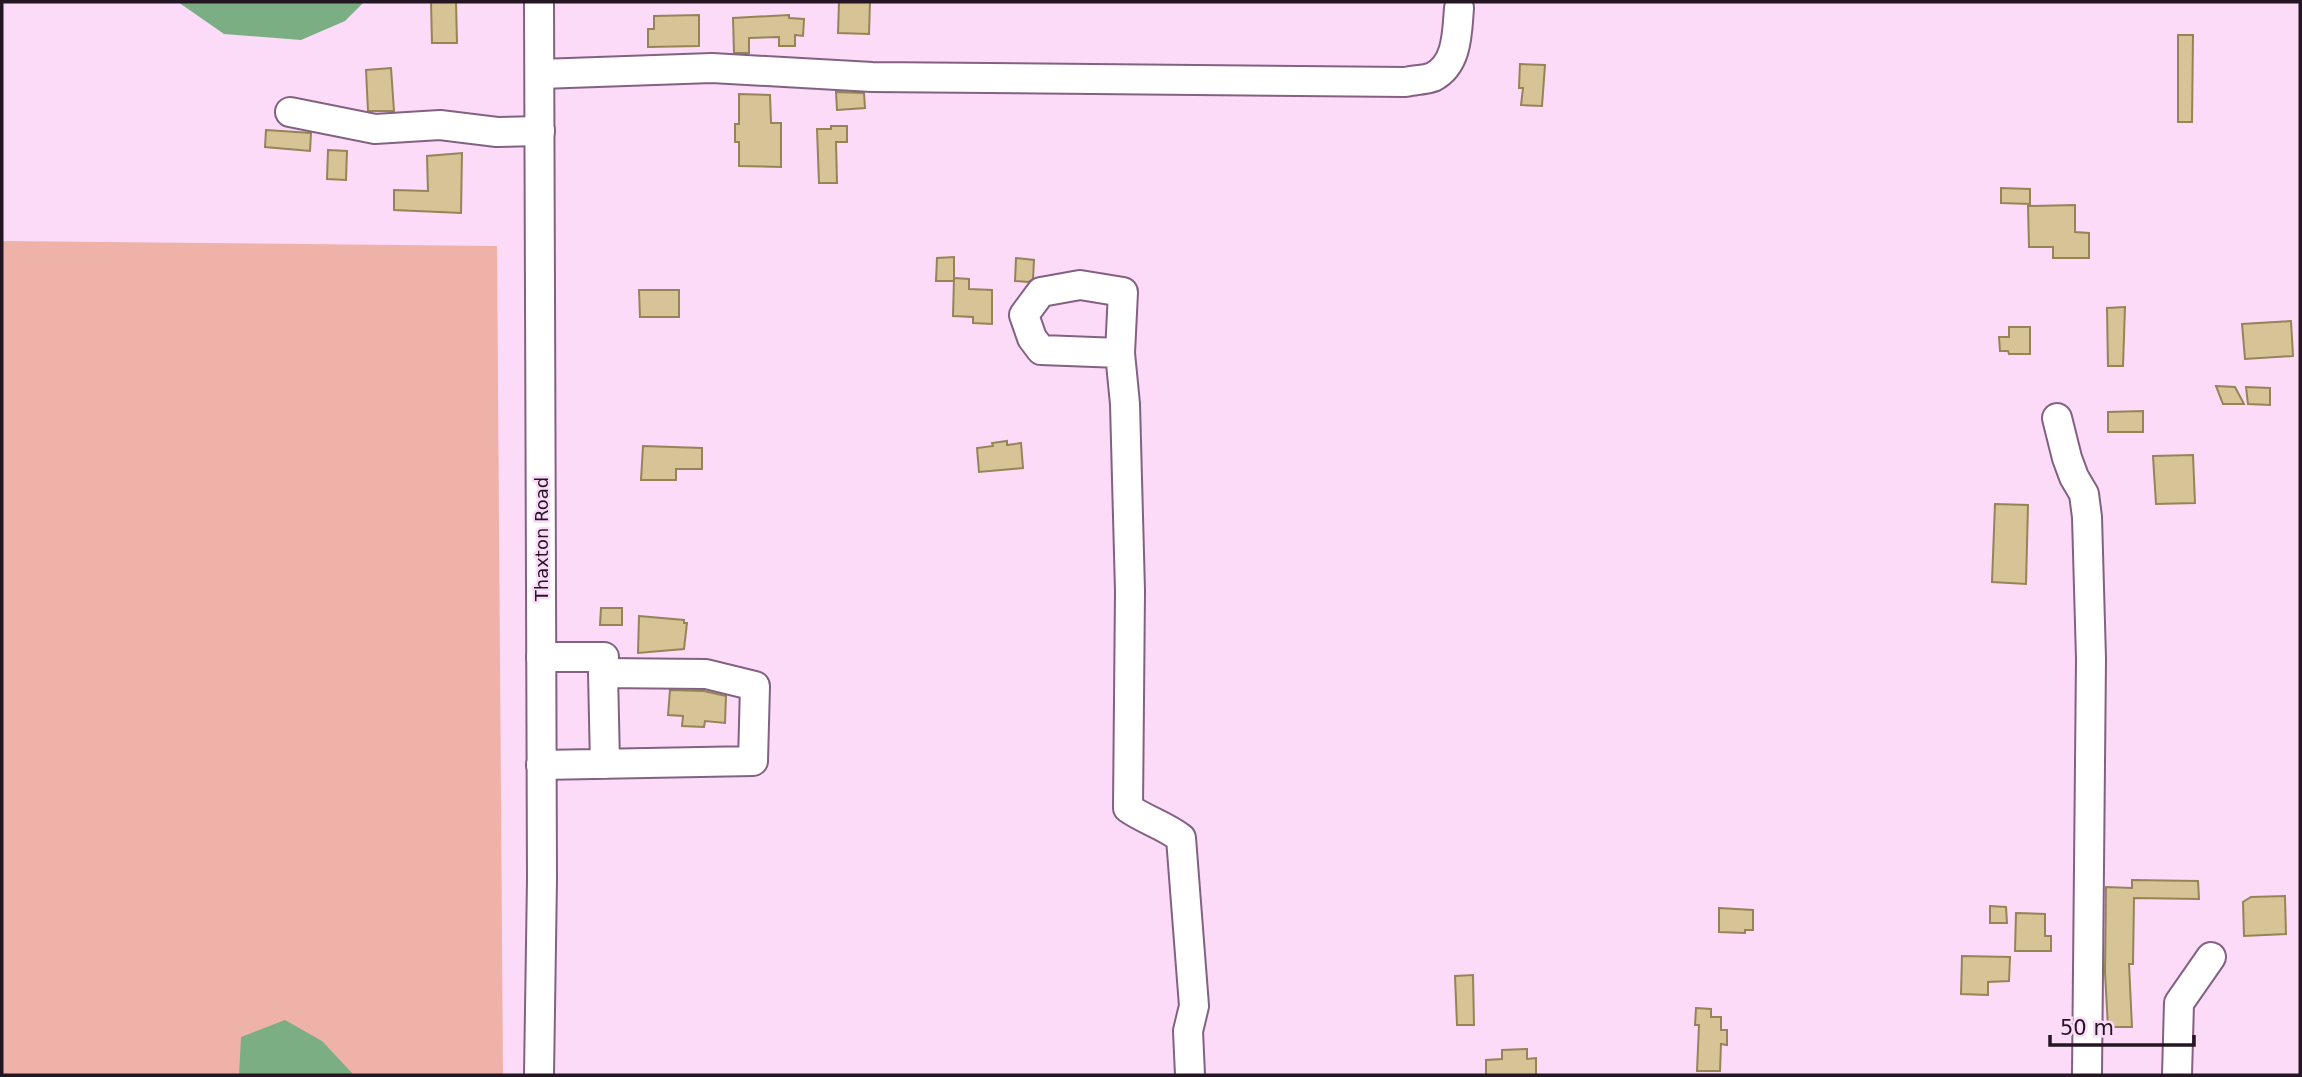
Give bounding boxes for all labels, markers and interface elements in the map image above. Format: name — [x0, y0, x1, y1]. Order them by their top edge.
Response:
street label: Thaxton Road — [531, 477, 552, 602]
scale bar — [2050, 1004, 2194, 1048]
text: 50 m — [2060, 1016, 2114, 1040]

